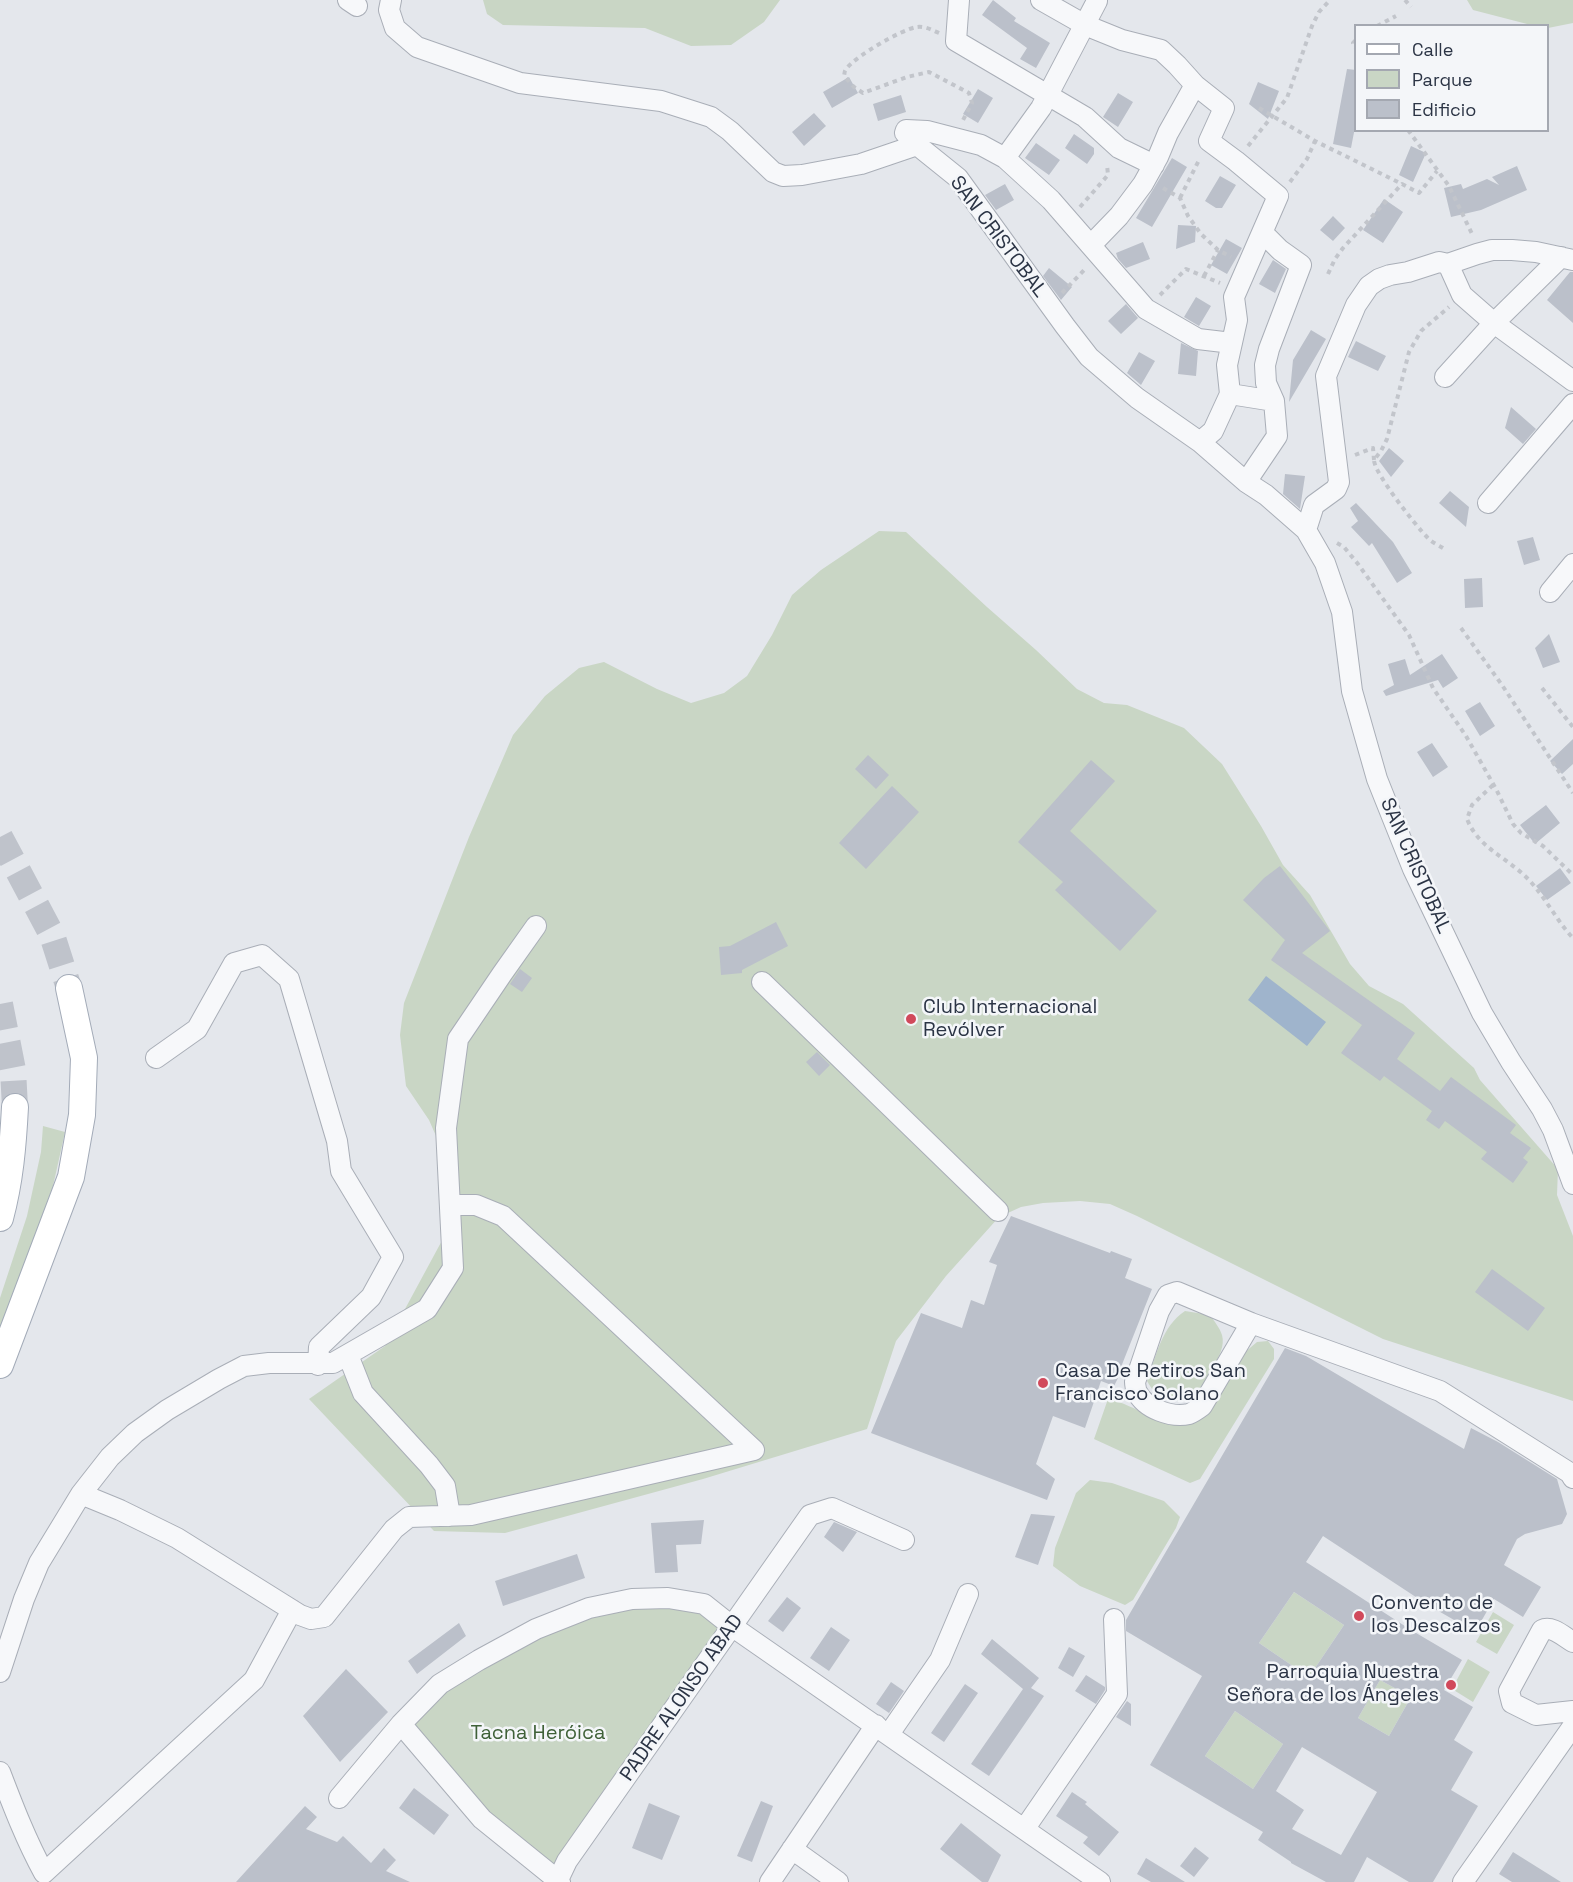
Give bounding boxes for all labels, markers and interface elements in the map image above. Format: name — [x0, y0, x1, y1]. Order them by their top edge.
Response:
legend — [1354, 24, 1549, 132]
text: Calle — [1412, 38, 1453, 61]
text: Parque — [1412, 68, 1473, 91]
text: Edificio — [1412, 98, 1476, 121]
street label: SAN CRISTOBAL — [945, 172, 1051, 302]
street label: SAN CRISTOBAL — [1374, 794, 1456, 938]
place label: Club Internacional Revólver — [923, 996, 1097, 1043]
marker: Club Internacional Revólver — [904, 1012, 918, 1026]
place label: Casa De Retiros San Francisco Solano — [1055, 1360, 1246, 1407]
marker: Casa De Retiros San Francisco Solano — [1036, 1376, 1050, 1390]
place label: Convento de los Descalzos — [1371, 1592, 1501, 1639]
marker: Convento de los Descalzos — [1352, 1609, 1366, 1623]
street label: PADRE ALONSO ABAD — [615, 1610, 749, 1786]
place label: Parroquia Nuestra Señora de los Ángeles — [1227, 1661, 1439, 1708]
marker: Parroquia Nuestra Señora de los Ángeles — [1444, 1678, 1458, 1692]
park label: Tacna Heróica — [471, 1722, 605, 1746]

